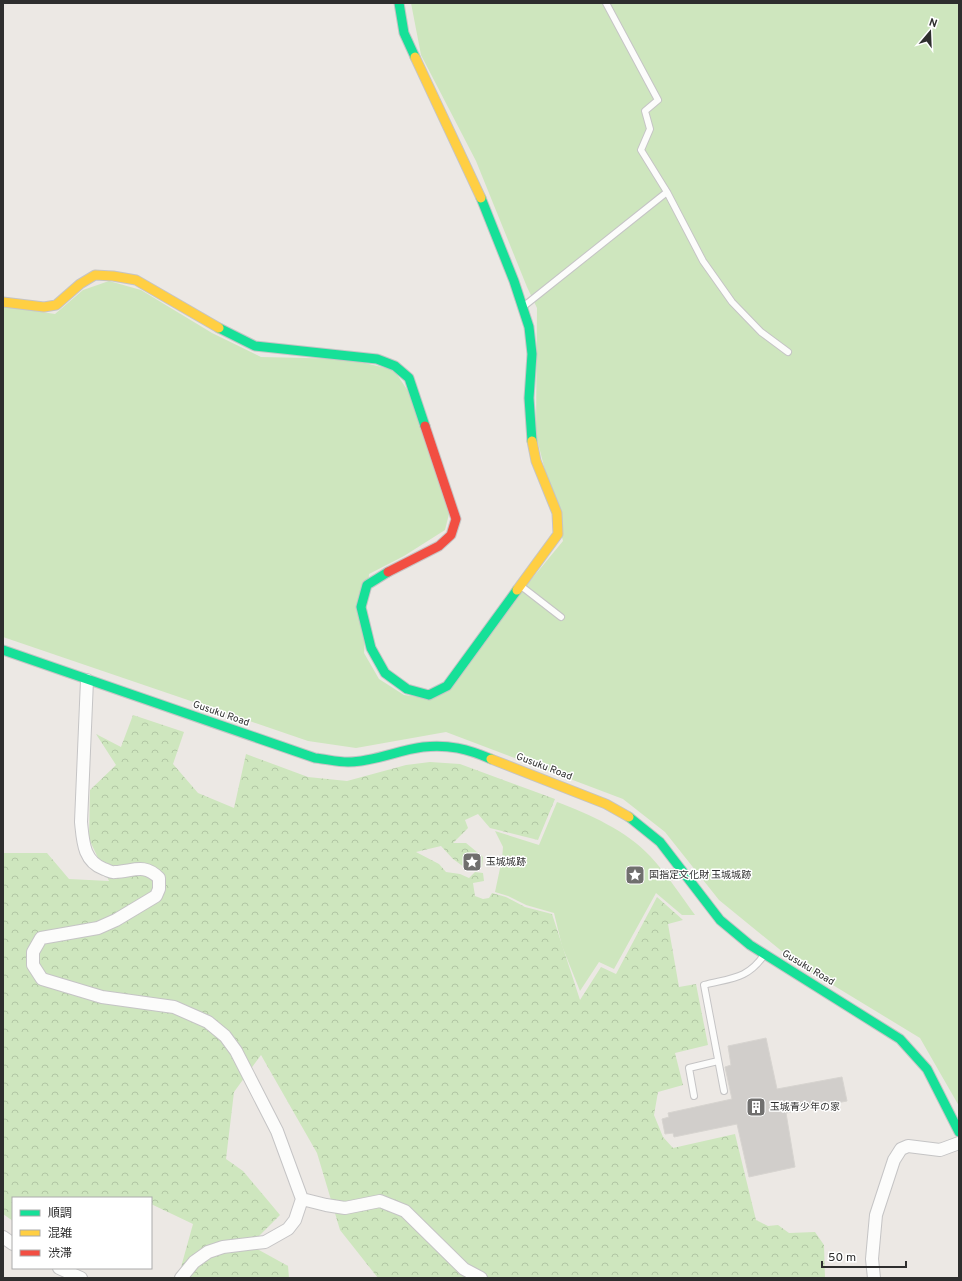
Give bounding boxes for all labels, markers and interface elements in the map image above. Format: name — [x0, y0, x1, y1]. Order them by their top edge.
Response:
north arrow — [910, 12, 950, 52]
text: N — [927, 16, 939, 31]
street label: Gusuku Road — [191, 698, 251, 730]
street label: Gusuku Road — [514, 750, 574, 784]
place icon: 玉城城跡 — [461, 851, 483, 873]
place label: 玉城城跡 — [486, 856, 526, 869]
place icon: 国指定文化財 玉城城跡 — [624, 864, 646, 886]
place label: 国指定文化財 玉城城跡 — [649, 869, 751, 882]
street label: Gusuku Road — [779, 947, 837, 989]
building icon: 玉城青少年の家 — [745, 1096, 767, 1118]
place label: 玉城青少年の家 — [770, 1101, 840, 1114]
legend — [12, 1197, 152, 1269]
text: 順調 — [48, 1206, 72, 1222]
text: 混雑 — [48, 1226, 72, 1242]
scale bar — [822, 1243, 906, 1269]
text: 渋滞 — [48, 1246, 72, 1262]
text: 50 m — [828, 1250, 856, 1266]

